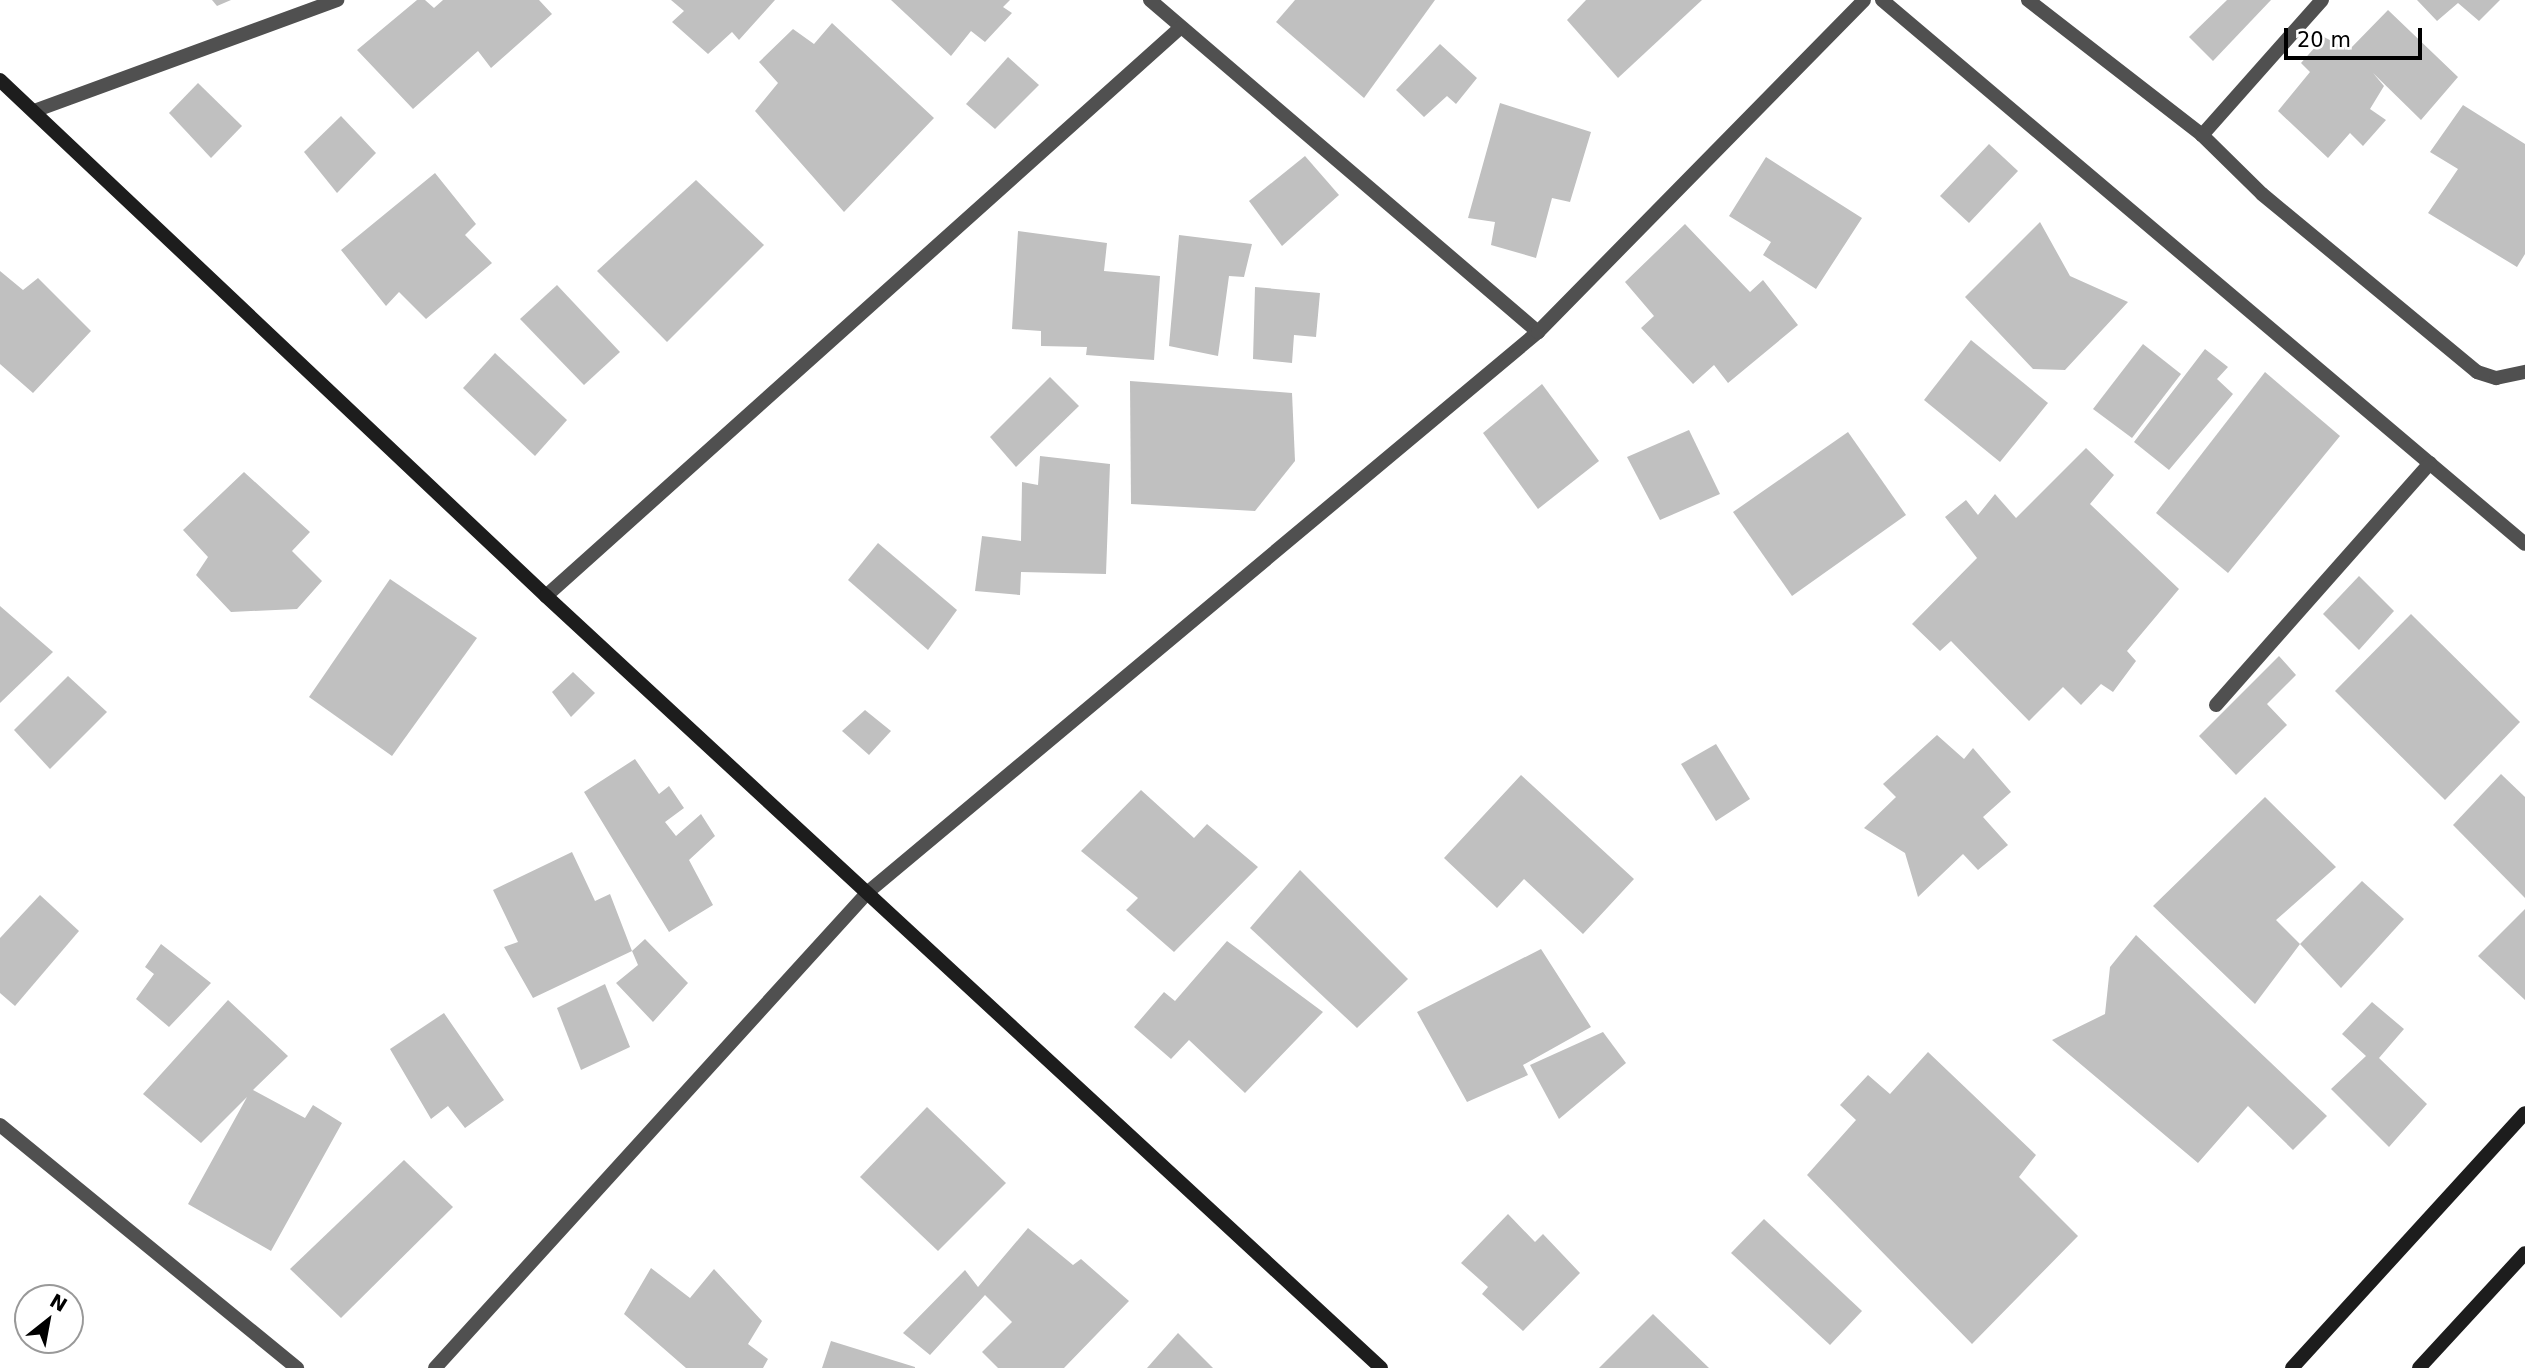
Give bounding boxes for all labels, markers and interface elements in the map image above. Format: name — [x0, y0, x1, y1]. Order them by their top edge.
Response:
scale bar — [2287, 14, 2425, 58]
text: 20 m — [2297, 28, 2351, 52]
north arrow — [14, 1284, 84, 1354]
text: N — [46, 1289, 71, 1316]

